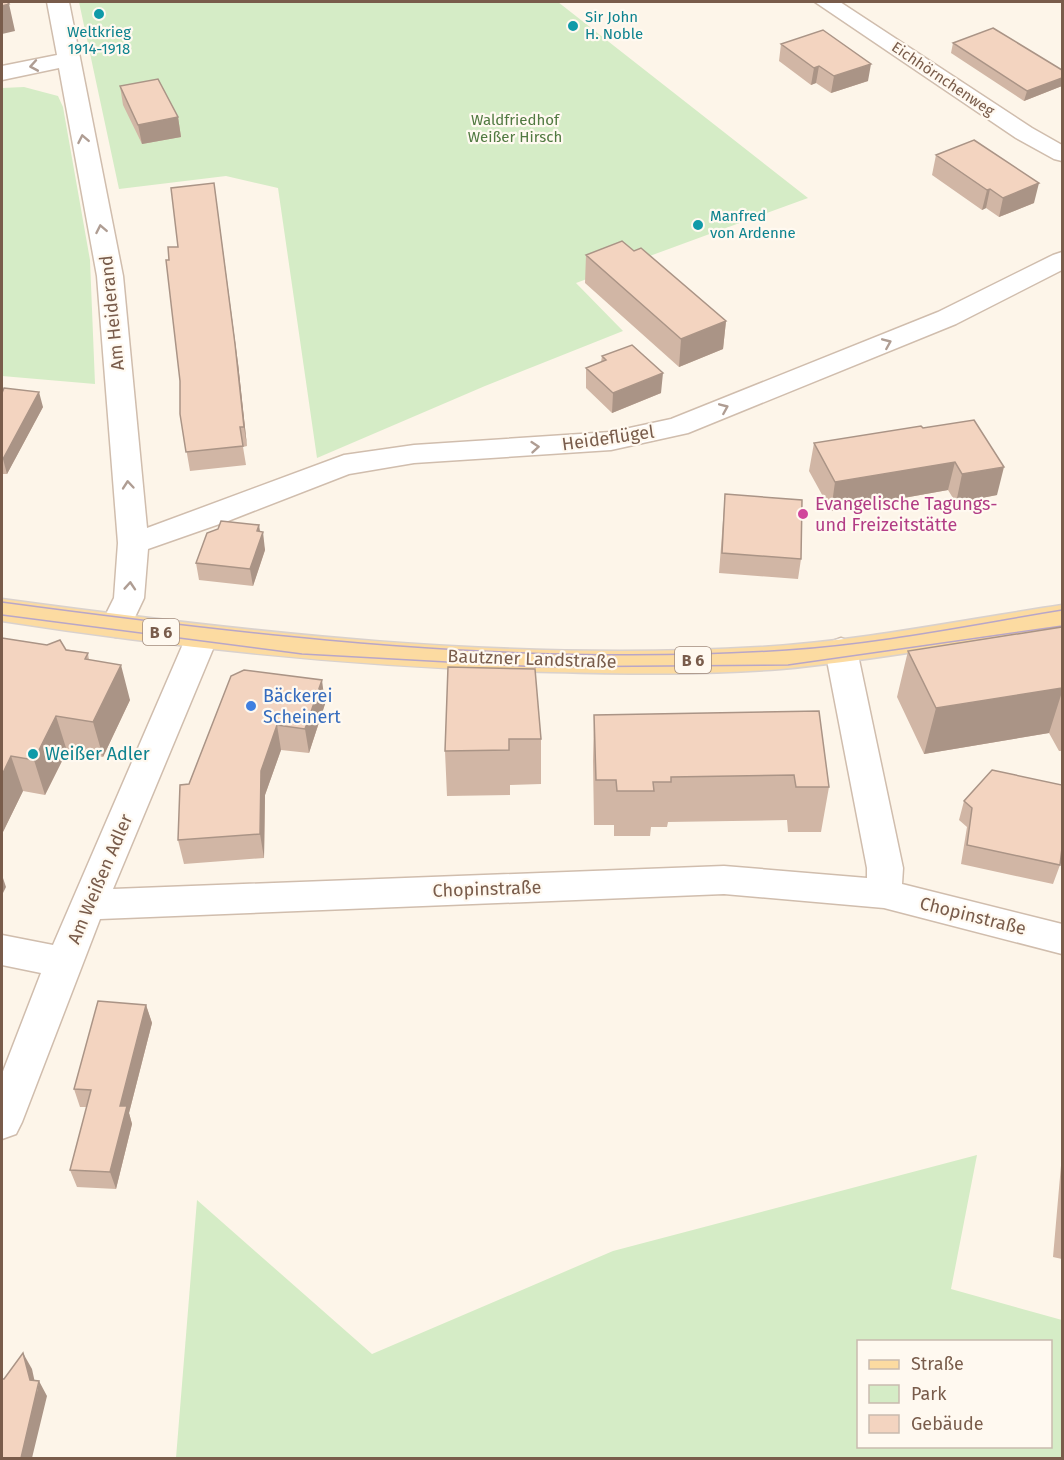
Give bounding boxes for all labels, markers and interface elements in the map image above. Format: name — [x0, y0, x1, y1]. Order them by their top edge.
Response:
marker: Weltkrieg 1914-1918 — [92, 7, 106, 21]
place label: Sir John H. Noble — [585, 8, 643, 43]
marker: Sir John H. Noble — [566, 19, 580, 33]
place label: Weltkrieg 1914-1918 — [67, 23, 131, 58]
street label: Eichhörnchenweg — [888, 38, 998, 120]
one-way arrow — [30, 59, 39, 71]
park label: Waldfriedhof Weißer Hirsch — [468, 111, 562, 146]
one-way arrow — [77, 134, 90, 144]
place label: Manfred von Ardenne — [710, 207, 796, 242]
marker: Manfred von Ardenne — [691, 218, 705, 232]
one-way arrow — [95, 224, 108, 234]
street label: Am Heiderand — [95, 254, 129, 372]
one-way arrow — [881, 339, 892, 351]
one-way arrow — [718, 403, 729, 415]
street label: Heideflügel — [560, 421, 656, 455]
one-way arrow — [530, 441, 539, 454]
one-way arrow — [122, 480, 135, 489]
place label: Evangelische Tagungs- und Freizeitstätte — [815, 493, 997, 536]
marker: Evangelische Tagungs- und Freizeitstätte — [796, 507, 810, 521]
one-way arrow — [123, 582, 136, 591]
road number: B 6 — [143, 619, 179, 645]
street label: Bautzner Landstraße — [447, 645, 617, 673]
road number: B 6 — [675, 647, 711, 673]
place label: Bäckerei Scheinert — [263, 685, 341, 728]
marker: Bäckerei Scheinert — [244, 699, 258, 713]
place label: Weißer Adler — [45, 743, 150, 765]
marker: Weißer Adler — [26, 747, 40, 761]
street label: Am Weißen Adler — [63, 811, 137, 947]
street label: Chopinstraße — [432, 876, 542, 902]
street label: Chopinstraße — [918, 892, 1028, 940]
legend — [857, 1340, 1052, 1448]
text: Straße — [911, 1353, 964, 1375]
text: Park — [911, 1383, 947, 1405]
text: Gebäude — [911, 1413, 984, 1435]

